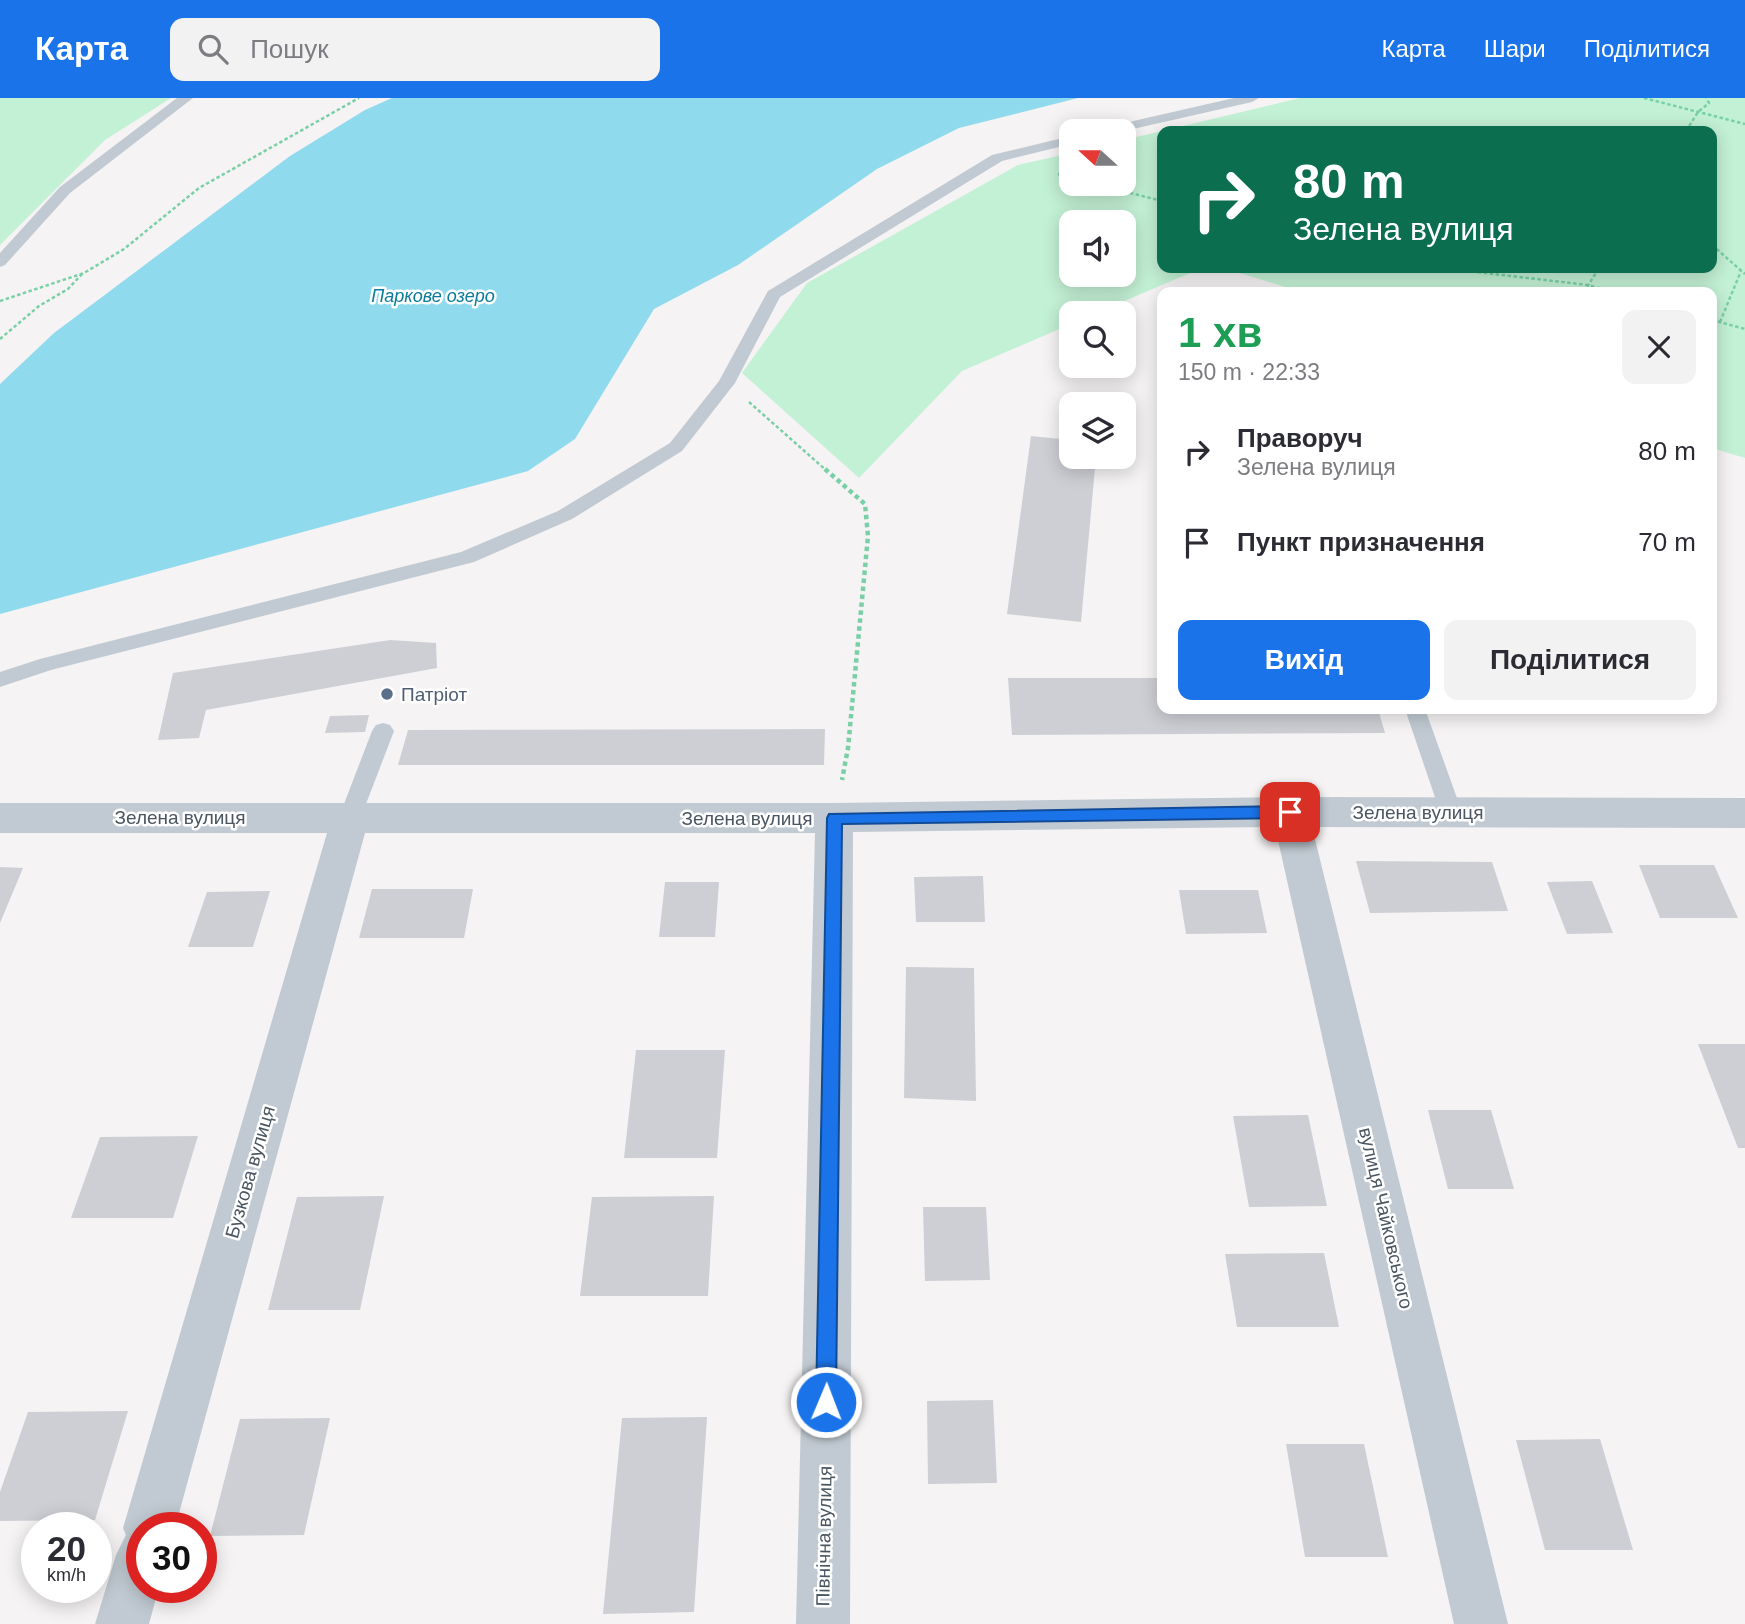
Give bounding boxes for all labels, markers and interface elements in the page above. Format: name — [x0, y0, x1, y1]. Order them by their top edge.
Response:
search box — [170, 18, 660, 81]
text: Карта — [35, 30, 128, 67]
icon: search — [194, 30, 232, 68]
text: Пошук — [250, 34, 329, 64]
text: Карта — [1381, 35, 1446, 62]
text: Шари — [1484, 35, 1546, 62]
text: Поділитися — [1584, 35, 1710, 62]
north arrow — [1059, 119, 1136, 196]
map controls — [1059, 119, 1136, 469]
icon: right — [1178, 154, 1269, 245]
text: 80 m — [1293, 154, 1405, 208]
button: sound — [1059, 210, 1136, 287]
text: Зелена вулиця — [1293, 211, 1514, 247]
water label: Паркове озеро — [371, 286, 495, 306]
button: search — [1059, 301, 1136, 378]
text: 1 хв — [1178, 309, 1262, 356]
button: close — [1622, 310, 1696, 384]
text: 150 m · 22:33 — [1178, 359, 1320, 385]
button: layers — [1059, 392, 1136, 469]
text: Праворуч — [1237, 423, 1363, 453]
icon: right — [1178, 433, 1216, 471]
text: 80 m — [1638, 436, 1696, 466]
text: Зелена вулиця — [1237, 454, 1396, 480]
icon: arrive — [1178, 524, 1216, 562]
text: Пункт призначення — [1237, 527, 1485, 557]
text: 70 m — [1638, 527, 1696, 557]
button: Вихід — [1178, 620, 1430, 700]
button: Поділитися — [1444, 620, 1696, 700]
place label: Патріот — [401, 684, 467, 705]
marker: Патріот — [379, 686, 395, 702]
pin — [1260, 782, 1320, 842]
icon: arrive — [1271, 793, 1309, 831]
street label: Зелена вулиця — [1352, 802, 1484, 823]
street label: Зелена вулиця — [114, 807, 246, 828]
street label: Зелена вулиця — [681, 808, 813, 829]
street label: Бузкова вулиця — [221, 1103, 279, 1241]
street label: вулиця Чайковського — [1355, 1125, 1417, 1311]
position arrow — [789, 1365, 863, 1439]
street label: Північна вулиця — [812, 1466, 836, 1606]
speed limit sign: 30 — [126, 1512, 217, 1603]
text: 20 — [47, 1529, 86, 1568]
text: km/h — [47, 1565, 86, 1585]

